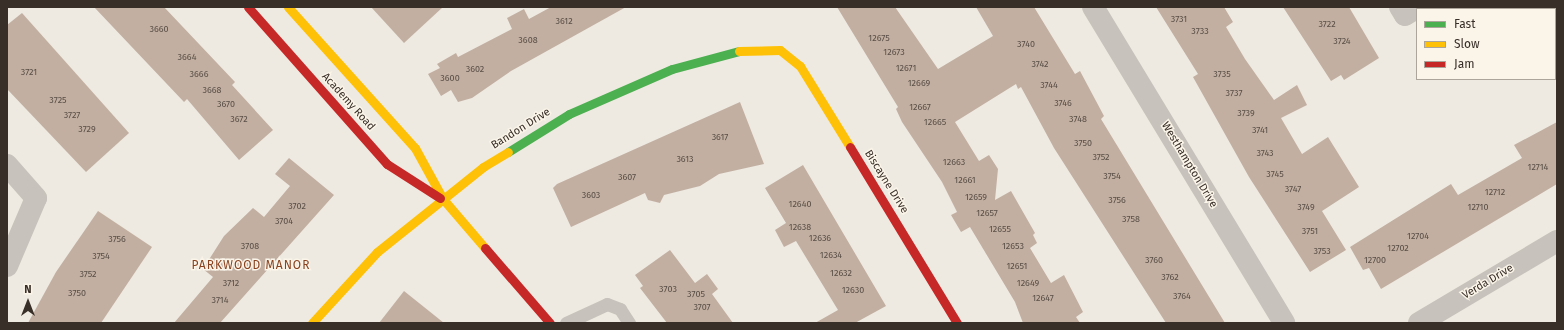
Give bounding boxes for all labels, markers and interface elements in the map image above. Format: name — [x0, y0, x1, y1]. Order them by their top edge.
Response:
legend — [1416, 8, 1556, 80]
house number: 3731 — [1171, 14, 1187, 24]
house number: 3612 — [555, 16, 573, 26]
text: Fast — [1454, 17, 1476, 31]
house number: 3722 — [1318, 19, 1336, 29]
house number: 3660 — [149, 24, 169, 34]
house number: 3733 — [1191, 26, 1209, 36]
house number: 12675 — [868, 33, 890, 43]
house number: 3608 — [518, 35, 538, 45]
house number: 3724 — [1333, 36, 1351, 46]
text: Slow — [1454, 37, 1480, 51]
house number: 3740 — [1017, 39, 1035, 49]
house number: 12673 — [883, 47, 905, 57]
house number: 3664 — [178, 52, 196, 62]
text: Jam — [1454, 57, 1474, 71]
house number: 3742 — [1031, 59, 1049, 69]
house number: 12671 — [896, 63, 916, 73]
house number: 3602 — [466, 64, 484, 74]
house number: 3721 — [21, 67, 37, 77]
house number: 3666 — [190, 69, 208, 79]
house number: 3735 — [1213, 69, 1231, 79]
street label: Academy Road — [319, 70, 377, 134]
house number: 3600 — [440, 73, 460, 83]
house number: 12669 — [908, 78, 930, 88]
house number: 3744 — [1040, 80, 1058, 90]
house number: 3668 — [202, 85, 222, 95]
house number: 3737 — [1226, 88, 1242, 98]
house number: 3725 — [49, 95, 67, 105]
house number: 3746 — [1054, 98, 1072, 108]
house number: 3670 — [217, 99, 235, 109]
house number: 12667 — [909, 102, 931, 112]
street label: Bandon Drive — [489, 106, 553, 152]
house number: 3739 — [1237, 108, 1255, 118]
house number: 3727 — [64, 110, 80, 120]
house number: 3672 — [230, 114, 248, 124]
house number: 3748 — [1069, 114, 1087, 124]
house number: 12665 — [924, 117, 946, 127]
street label: Westhampton Drive — [1158, 120, 1220, 210]
house number: 3729 — [78, 124, 96, 134]
house number: 3741 — [1252, 125, 1268, 135]
house number: 3617 — [712, 132, 728, 142]
house number: 3750 — [1074, 138, 1092, 148]
street label: Biscayne Drive — [861, 148, 911, 216]
house number: 3743 — [1256, 148, 1274, 158]
house number: 3752 — [1092, 152, 1110, 162]
house number: 3613 — [676, 154, 694, 164]
house number: 12663 — [943, 157, 965, 167]
house number: 12714 — [1528, 162, 1548, 172]
house number: 3745 — [1266, 169, 1284, 179]
house number: 3754 — [1103, 171, 1121, 181]
house number: 3607 — [618, 172, 636, 182]
house number: 12661 — [954, 175, 976, 185]
house number: 3747 — [1285, 184, 1301, 194]
house number: 12712 — [1485, 187, 1505, 197]
house number: 3603 — [582, 190, 600, 200]
house number: 12659 — [965, 192, 987, 202]
house number: 3756 — [1108, 195, 1126, 205]
house number: 12640 — [789, 199, 811, 209]
house number: 3702 — [288, 201, 306, 211]
house number: 3749 — [1297, 202, 1315, 212]
house number: 12710 — [1467, 202, 1489, 212]
house number: 12657 — [976, 208, 998, 218]
house number: 3758 — [1122, 214, 1140, 224]
house number: 3704 — [275, 216, 293, 226]
house number: 12638 — [789, 222, 811, 232]
house number: 12655 — [989, 224, 1011, 234]
house number: 3751 — [1302, 226, 1318, 236]
house number: 12704 — [1407, 231, 1429, 241]
house number: 12636 — [809, 233, 831, 243]
house number: 3756 — [108, 234, 126, 244]
house number: 3708 — [241, 241, 259, 251]
house number: 12653 — [1002, 241, 1024, 251]
house number: 12702 — [1387, 243, 1409, 253]
house number: 3753 — [1313, 246, 1331, 256]
house number: 12634 — [820, 250, 842, 260]
house number: 3754 — [92, 251, 110, 261]
house number: 3760 — [1145, 255, 1163, 265]
house number: 12700 — [1364, 255, 1386, 265]
district label: PARKWOOD MANOR — [192, 259, 310, 273]
house number: 12651 — [1006, 261, 1028, 271]
street label: Verda Drive — [1460, 262, 1516, 302]
house number: 12632 — [830, 268, 852, 278]
house number: 3752 — [79, 269, 97, 279]
house number: 3762 — [1161, 272, 1179, 282]
house number: 3712 — [223, 278, 239, 288]
house number: 12649 — [1017, 278, 1039, 288]
north arrow — [8, 282, 48, 322]
text: N — [24, 283, 32, 296]
house number: 3703 — [659, 284, 677, 294]
house number: 12630 — [842, 285, 864, 295]
house number: 3750 — [68, 288, 86, 298]
house number: 3705 — [687, 289, 705, 299]
house number: 3764 — [1173, 291, 1191, 301]
house number: 12647 — [1032, 293, 1054, 303]
house number: 3714 — [212, 295, 228, 305]
house number: 3707 — [693, 302, 711, 312]

